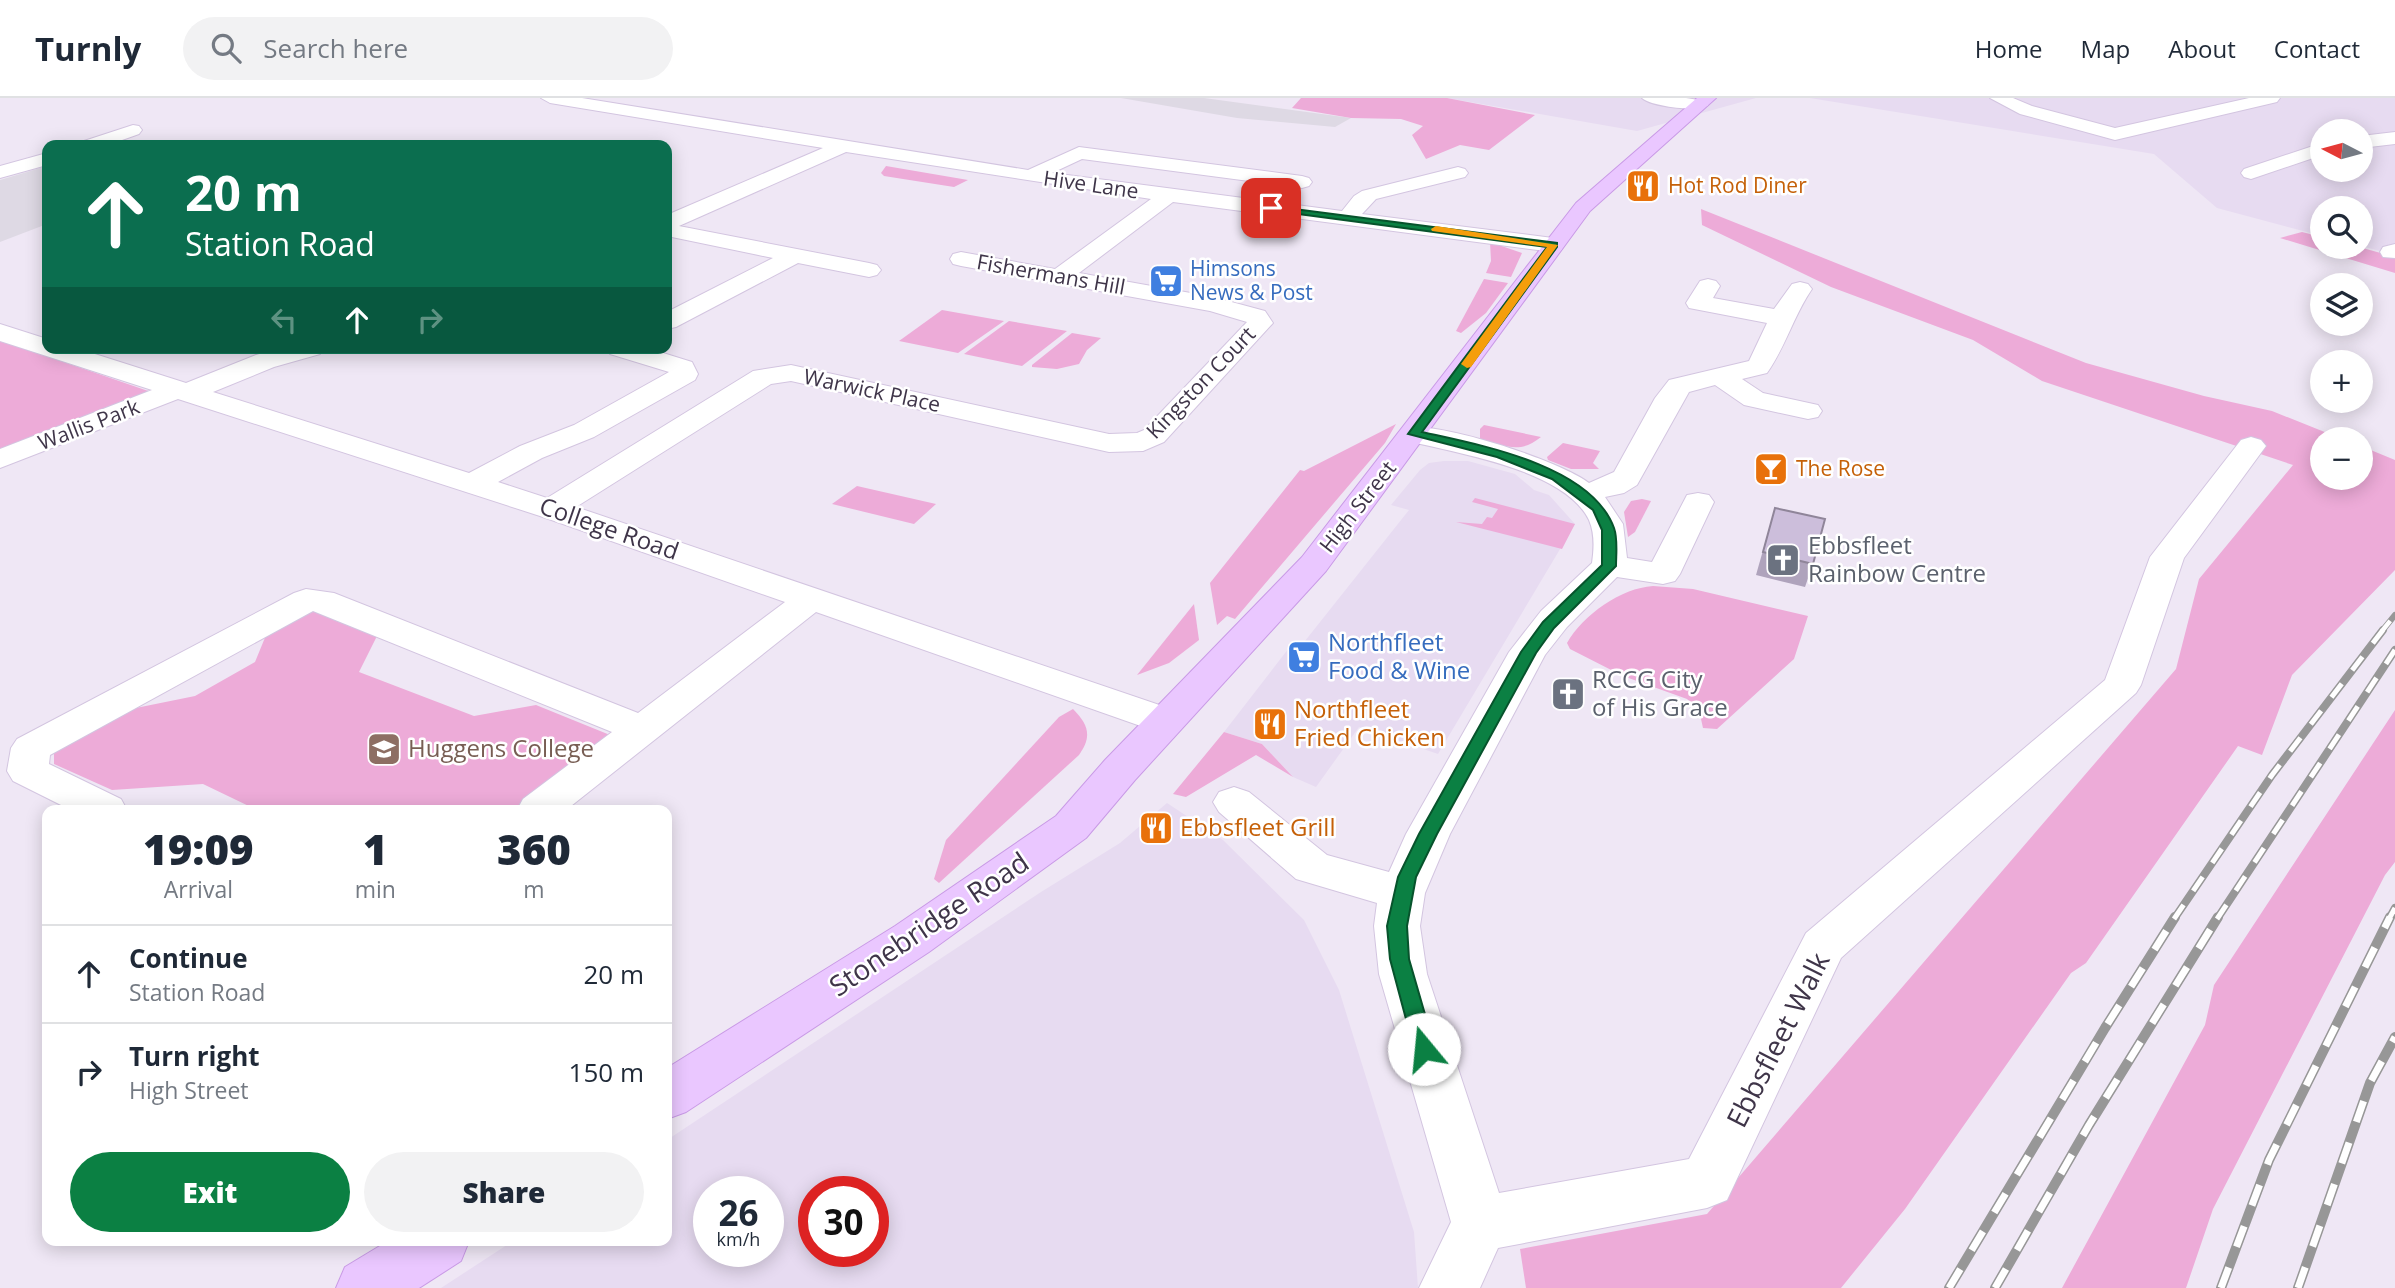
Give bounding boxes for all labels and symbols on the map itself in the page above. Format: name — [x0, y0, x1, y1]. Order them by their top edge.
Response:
north arrow — [2310, 119, 2373, 182]
street label: Hive Lane — [1042, 163, 1141, 205]
restaurant icon: Hot Rod Diner — [1624, 167, 1662, 205]
place label: Hot Rod Diner — [1668, 171, 1807, 199]
pin — [1241, 178, 1301, 238]
street label: Fishermans Hill — [975, 247, 1128, 301]
place label: Himsons News & Post — [1190, 254, 1313, 306]
supermarket icon: Himsons News & Post — [1147, 262, 1185, 300]
street label: Kingston Court — [1140, 320, 1261, 444]
street label: Warwick Place — [801, 362, 943, 418]
street label: Wallis Park — [34, 392, 143, 456]
bar icon: The Rose — [1752, 450, 1790, 488]
place label: The Rose — [1796, 454, 1885, 482]
street label: High Street — [1313, 455, 1402, 558]
street label: College Road — [535, 488, 683, 567]
place label: Ebbsfleet Rainbow Centre — [1808, 528, 1986, 589]
church icon: Ebbsfleet Rainbow Centre — [1764, 541, 1802, 579]
place label: Northfleet Food & Wine — [1328, 625, 1470, 686]
supermarket icon: Northfleet Food & Wine — [1285, 638, 1323, 676]
place label: RCCG City of His Grace — [1592, 662, 1728, 723]
church icon: RCCG City of His Grace — [1549, 675, 1587, 713]
place label: Northfleet Fried Chicken — [1294, 692, 1445, 753]
restaurant icon: Northfleet Fried Chicken — [1251, 705, 1289, 743]
school or university icon: Huggens College — [365, 730, 403, 768]
place label: Huggens College — [408, 731, 594, 764]
restaurant icon: Ebbsfleet Grill — [1137, 809, 1175, 847]
place label: Ebbsfleet Grill — [1180, 810, 1335, 843]
street label: Stonebridge Road — [821, 842, 1036, 1004]
street label: Ebbsfleet Walk — [1717, 945, 1838, 1134]
position arrow — [1387, 1012, 1461, 1086]
speed limit sign: 30 — [798, 1176, 889, 1267]

